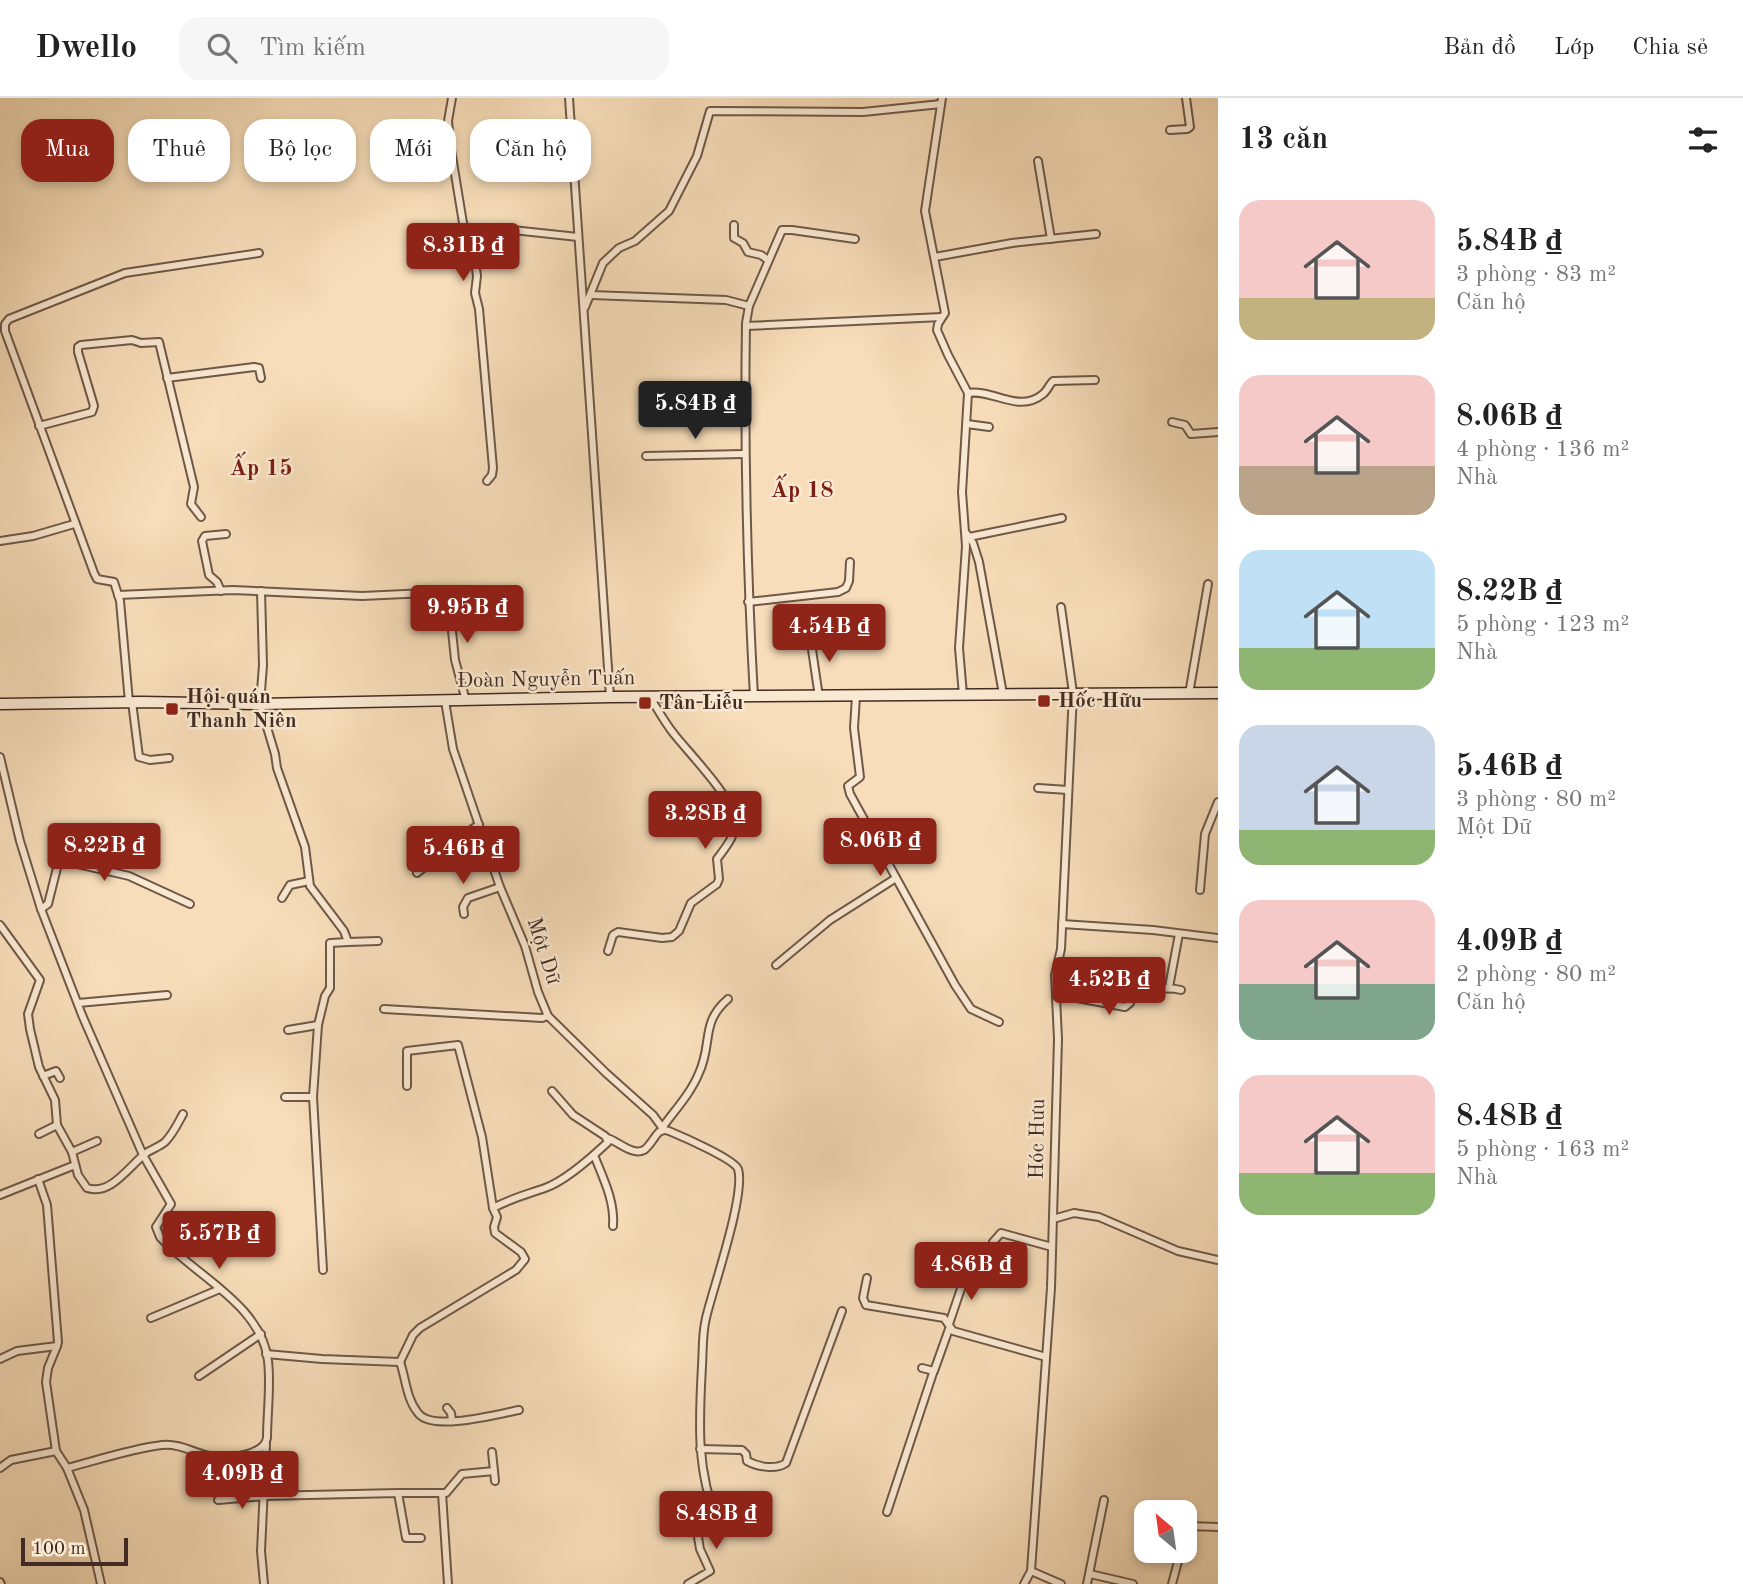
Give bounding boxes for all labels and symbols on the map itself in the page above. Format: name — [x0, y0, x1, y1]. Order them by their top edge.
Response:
pin: 8.31B ₫ — [398, 223, 528, 283]
pin: 5.84B ₫ — [630, 382, 760, 441]
district label: Ấp 15 — [230, 451, 292, 480]
district label: Ấp 18 — [771, 473, 833, 502]
pin: 9.95B ₫ — [402, 586, 532, 645]
pin: 4.54B ₫ — [764, 604, 894, 664]
street label: Đoàn Nguyễn Tuấn — [457, 666, 635, 692]
place label: Hội quán Thanh Niên — [186, 687, 297, 732]
place label: Hốc Hữu — [1058, 690, 1142, 712]
place label: Tân Liễu — [659, 691, 743, 714]
marker: Hốc Hữu — [1036, 693, 1052, 709]
marker: Tân Liễu — [637, 695, 653, 711]
marker: Hội quán Thanh Niên — [164, 701, 180, 717]
pin: 3.28B ₫ — [640, 792, 770, 851]
pin: 8.06B ₫ — [815, 818, 945, 878]
pin: 8.22B ₫ — [39, 824, 169, 883]
pin: 5.46B ₫ — [398, 826, 528, 886]
street label: Một Dữ — [522, 915, 564, 988]
pin: 4.52B ₫ — [1044, 958, 1174, 1017]
street label: Hóc Hưu — [1027, 1098, 1049, 1180]
pin: 5.57B ₫ — [154, 1212, 284, 1271]
pin: 4.86B ₫ — [906, 1242, 1036, 1302]
pin: 4.09B ₫ — [177, 1452, 307, 1511]
pin: 8.48B ₫ — [651, 1492, 781, 1551]
north arrow — [1134, 1500, 1197, 1563]
scale bar — [21, 1535, 128, 1567]

